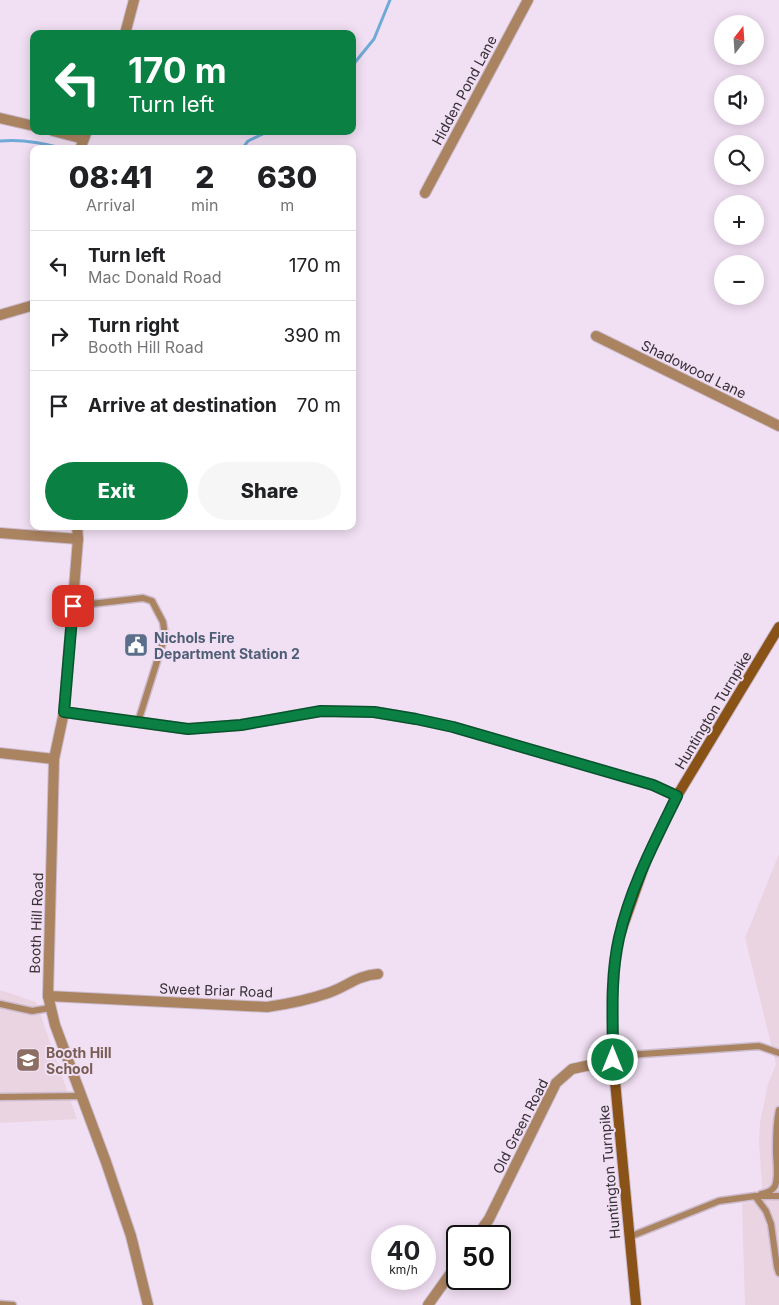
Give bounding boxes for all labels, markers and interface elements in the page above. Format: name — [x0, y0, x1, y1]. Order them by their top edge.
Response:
north arrow — [714, 15, 764, 65]
map controls — [714, 15, 764, 305]
street label: Hidden Pond Lane — [428, 32, 500, 148]
text: 170 m — [128, 49, 227, 91]
icon: left — [45, 50, 110, 115]
button: sound — [714, 75, 764, 125]
text: Turn left — [128, 91, 214, 117]
button: search — [714, 135, 764, 185]
text: 08:41 — [69, 159, 152, 195]
text: 2 — [195, 159, 214, 195]
text: 630 — [257, 159, 317, 195]
text: Arrival — [86, 195, 135, 215]
text: min — [191, 195, 218, 215]
text: m — [280, 195, 294, 215]
button: + — [714, 195, 764, 245]
text: Turn left — [88, 244, 166, 267]
icon: left — [45, 252, 73, 280]
text: 170 m — [289, 254, 341, 277]
button: − — [714, 255, 764, 305]
text: Mac Donald Road — [88, 267, 221, 287]
text: Turn right — [88, 314, 179, 337]
icon: right — [45, 322, 73, 350]
text: 390 m — [284, 324, 341, 347]
street label: Shadowood Lane — [639, 336, 749, 402]
text: Booth Hill Road — [88, 337, 203, 357]
icon: arrive — [45, 392, 73, 420]
text: Arrive at destination — [88, 394, 277, 417]
text: 70 m — [297, 394, 341, 417]
button: Exit — [45, 462, 188, 520]
button: Share — [198, 462, 341, 520]
pin — [52, 585, 94, 627]
icon: arrive — [59, 592, 87, 620]
place label: Nichols Fire Department Station 2 — [154, 629, 300, 662]
public building icon: Nichols Fire Department Station 2 — [123, 632, 149, 658]
street label: Huntington Turnpike — [671, 648, 755, 772]
street label: Booth Hill Road — [26, 872, 46, 974]
street label: Sweet Briar Road — [159, 980, 273, 1000]
position arrow — [586, 1033, 638, 1085]
place label: Booth Hill School — [46, 1044, 111, 1077]
school or university icon: Booth Hill School — [15, 1047, 41, 1073]
street label: Old Green Road — [489, 1076, 551, 1176]
street label: Huntington Turnpike — [595, 1104, 623, 1240]
speed limit sign: 50 — [446, 1225, 511, 1290]
text: 40 — [387, 1236, 420, 1266]
text: km/h — [389, 1262, 418, 1277]

